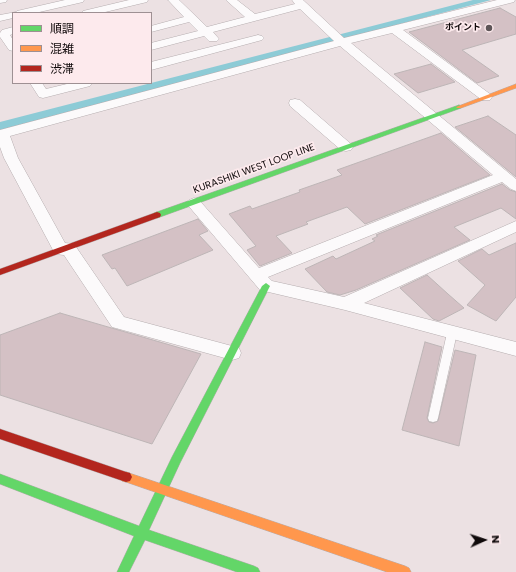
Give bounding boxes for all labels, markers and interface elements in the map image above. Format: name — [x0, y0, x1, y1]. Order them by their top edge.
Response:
legend — [12, 12, 152, 84]
text: 順調 — [50, 20, 74, 37]
place label: ポイント — [445, 23, 481, 33]
marker: ポイント — [484, 23, 494, 33]
text: 混雑 — [50, 40, 74, 57]
text: 渋滞 — [50, 60, 74, 77]
street label: KURASHIKI WEST LOOP LINE — [192, 141, 316, 197]
north arrow — [464, 520, 504, 560]
text: N — [488, 535, 504, 544]

